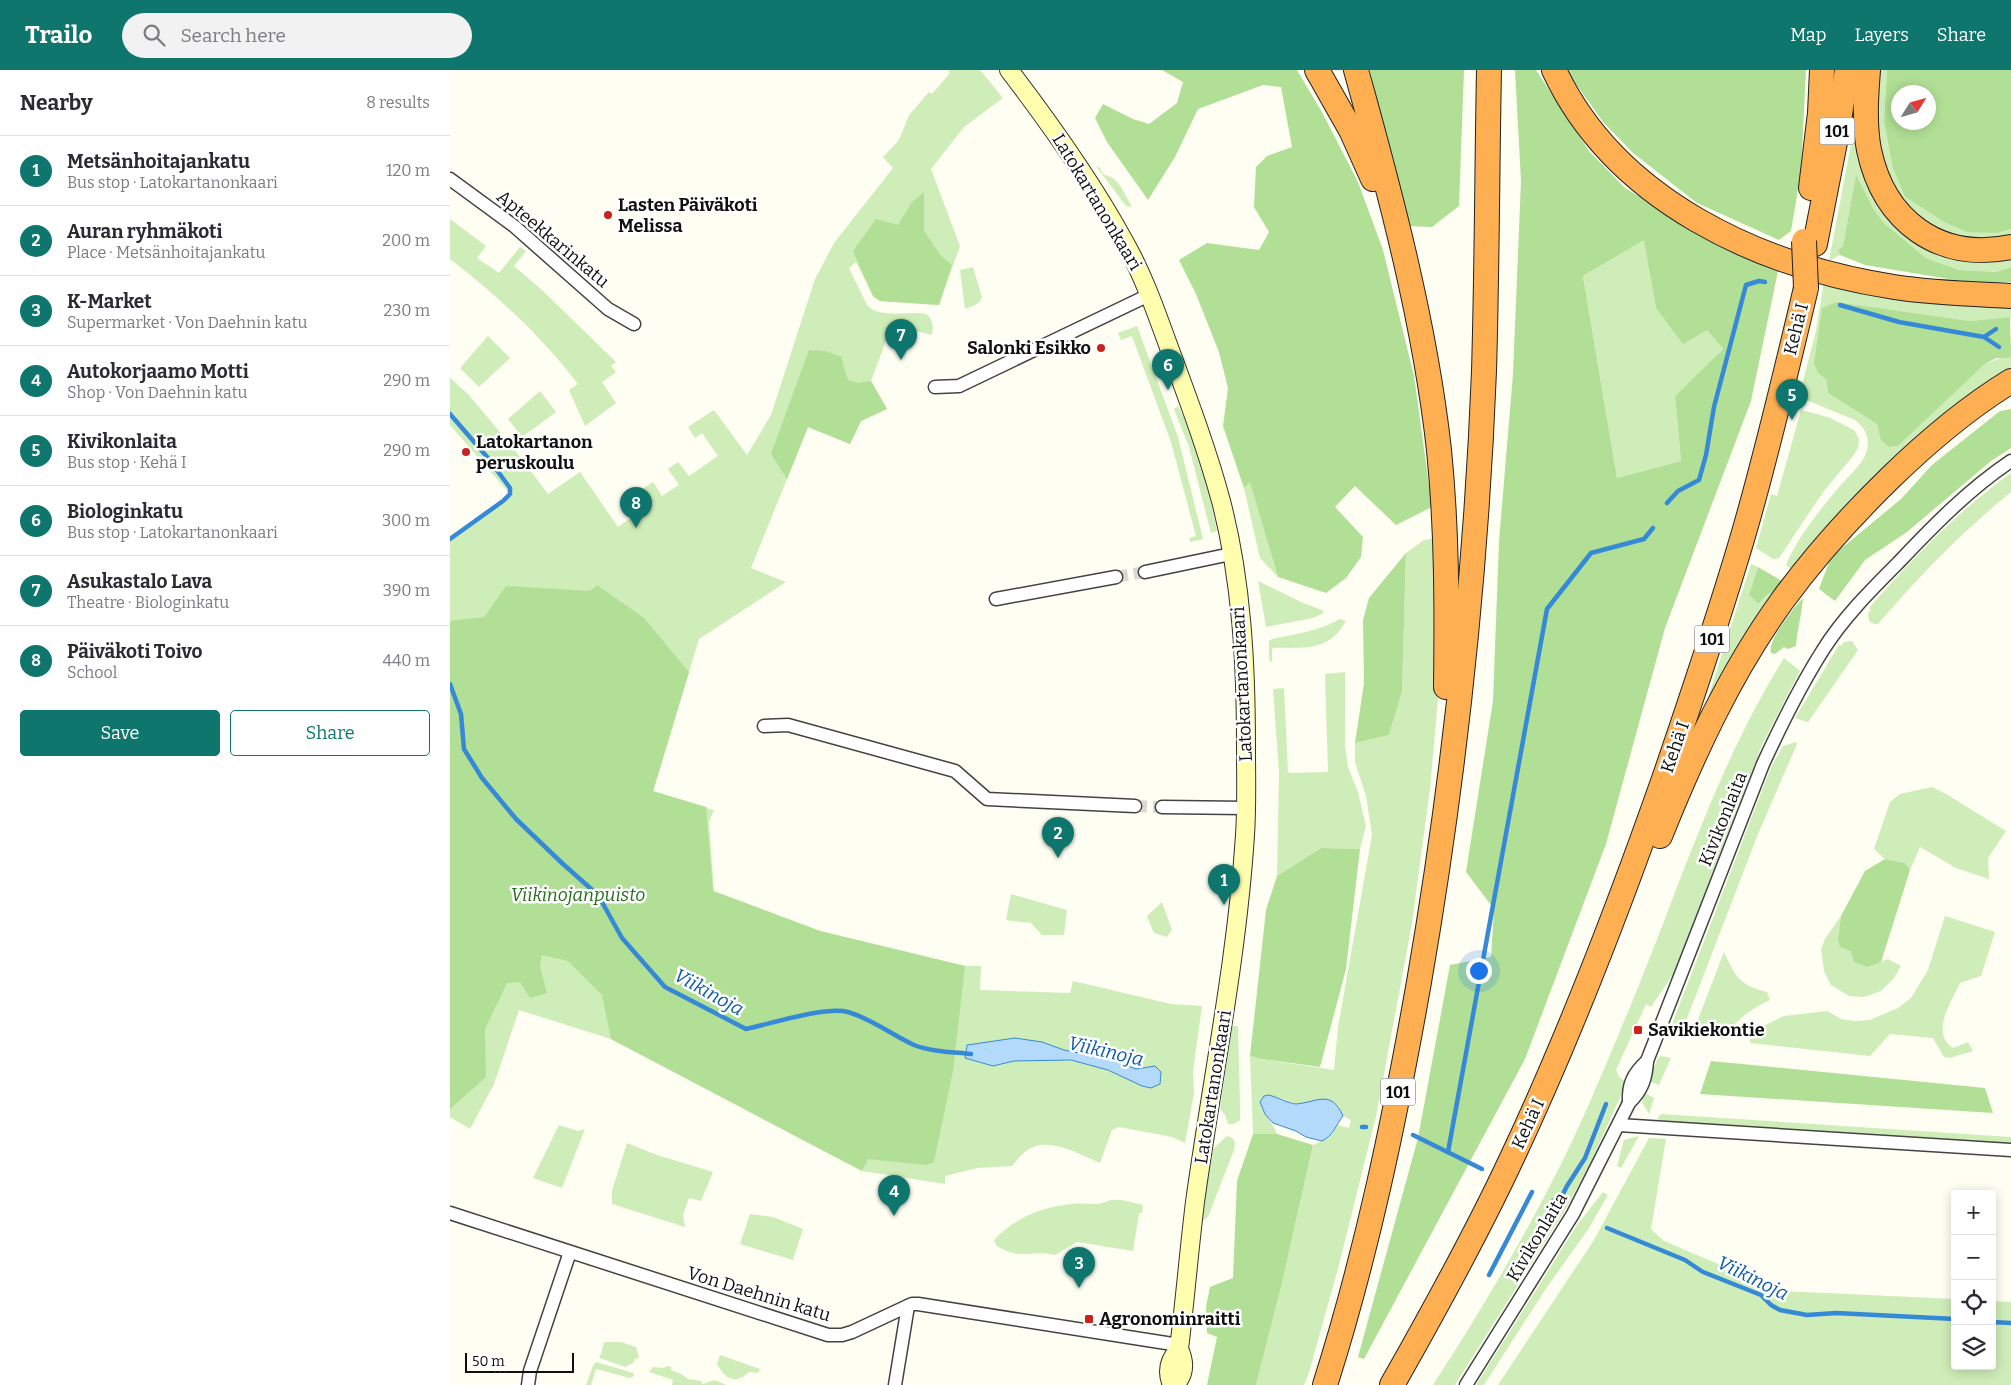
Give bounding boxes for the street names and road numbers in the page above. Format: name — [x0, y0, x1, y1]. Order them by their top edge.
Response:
road number: 101 — [1820, 118, 1854, 144]
street label: Latokartanonkaari — [1048, 130, 1146, 274]
street label: Apteekkarinkatu — [492, 185, 614, 293]
street label: Kehä I — [1779, 301, 1813, 357]
street label: Latokartanonkaari — [1227, 606, 1257, 762]
road number: 101 — [1694, 626, 1730, 652]
street label: Kehä I — [1656, 718, 1694, 776]
street label: Kivikonlaita — [1694, 768, 1752, 869]
street label: Latokartanonkaari — [1190, 1008, 1236, 1166]
road number: 101 — [1380, 1079, 1416, 1106]
street label: Kehä I — [1507, 1095, 1549, 1153]
street label: Kivikonlaita — [1502, 1188, 1572, 1285]
street label: Von Daehnin katu — [685, 1262, 833, 1326]

